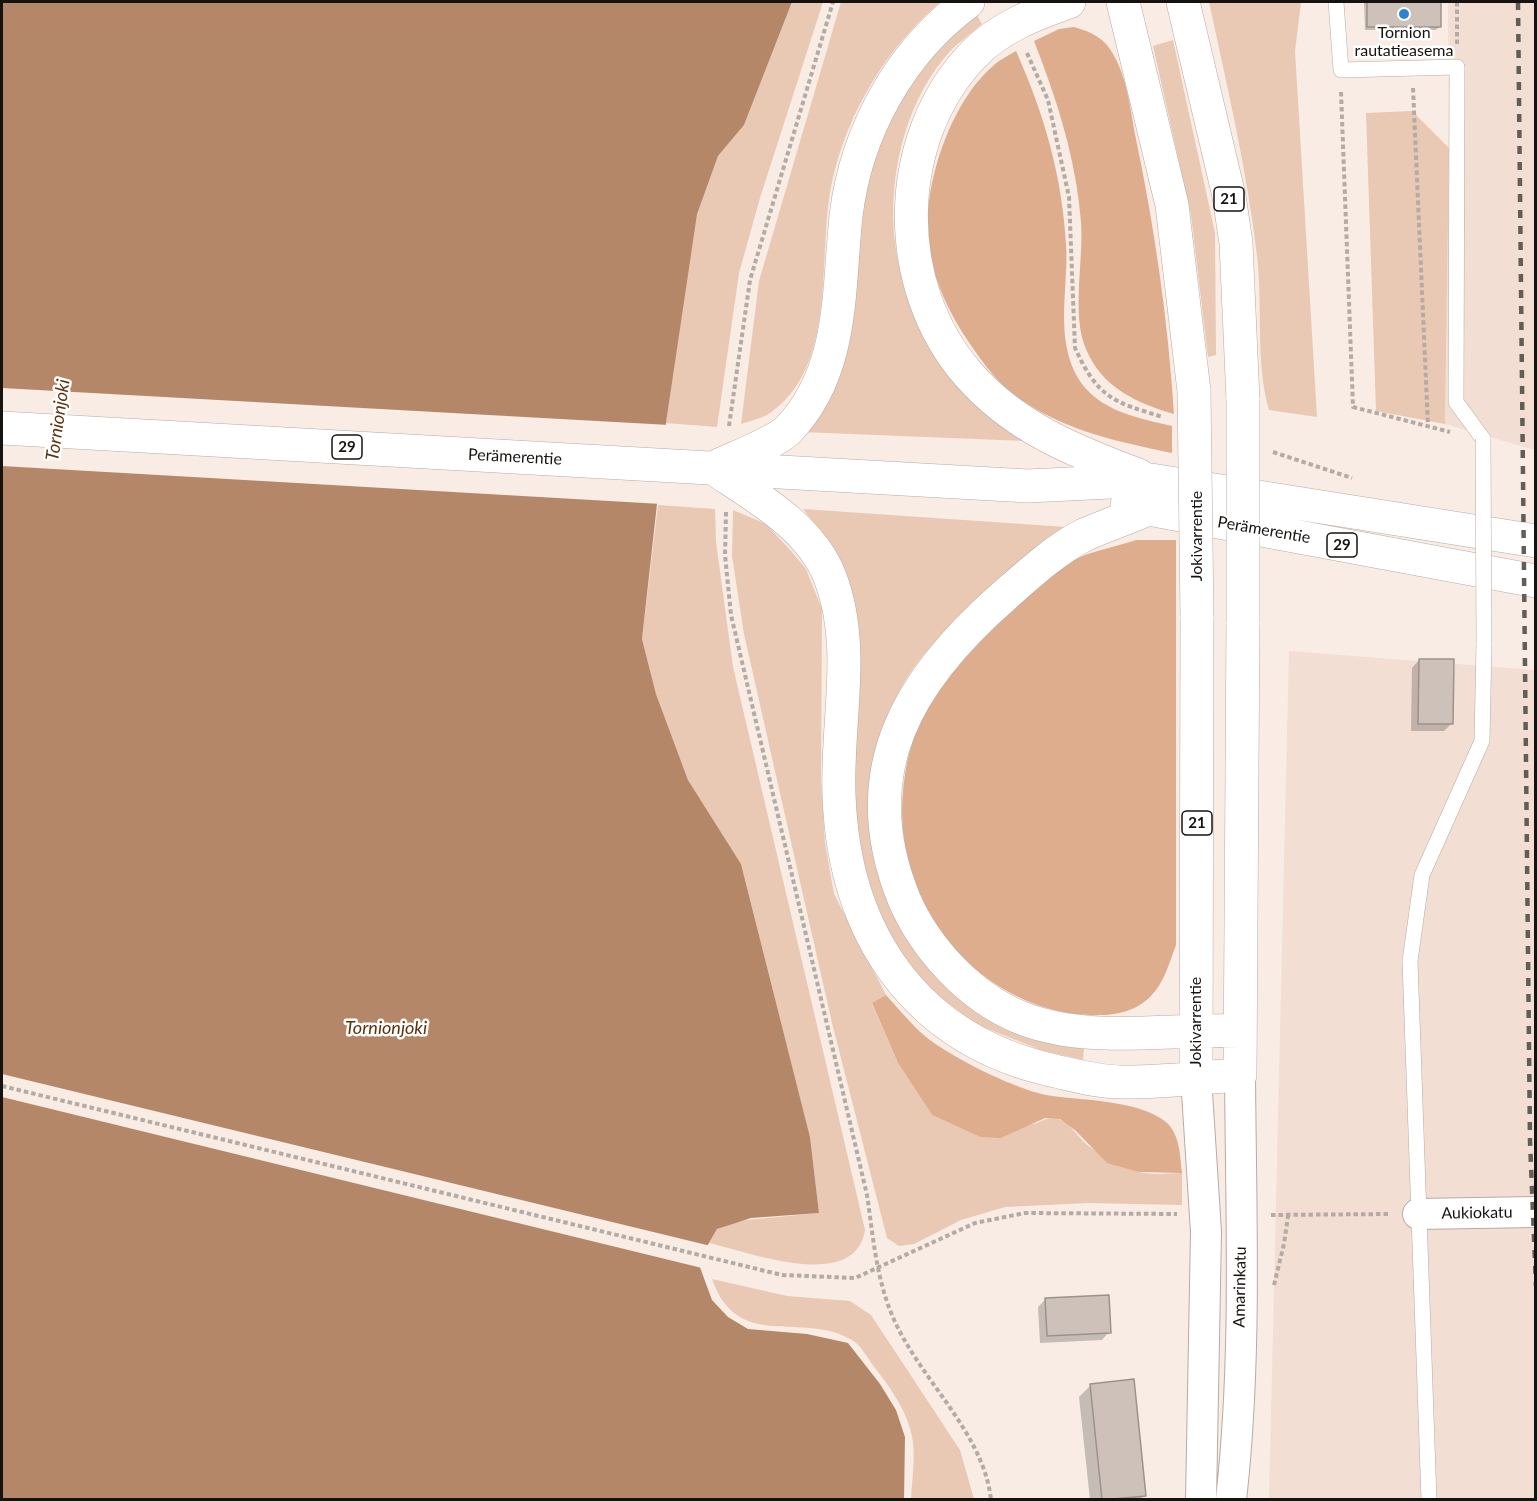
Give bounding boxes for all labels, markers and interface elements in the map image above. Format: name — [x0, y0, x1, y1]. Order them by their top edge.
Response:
marker: Tornion rautatieasema — [1397, 7, 1411, 21]
place label: Tornion rautatieasema — [1355, 23, 1453, 61]
road number: 21 — [1214, 187, 1244, 211]
water label: Tornionjoki — [42, 378, 74, 462]
road number: 29 — [332, 435, 362, 459]
street label: Perämerentie — [468, 445, 562, 469]
street label: Jokivarrentie — [1187, 491, 1207, 581]
street label: Perämerentie — [1216, 512, 1312, 548]
road number: 29 — [1327, 533, 1357, 557]
road number: 21 — [1182, 811, 1212, 835]
street label: Jokivarrentie — [1186, 977, 1206, 1067]
water label: Tornionjoki — [345, 1017, 427, 1039]
street label: Aukiokatu — [1441, 1203, 1513, 1223]
street label: Amarinkatu — [1230, 1246, 1250, 1328]

